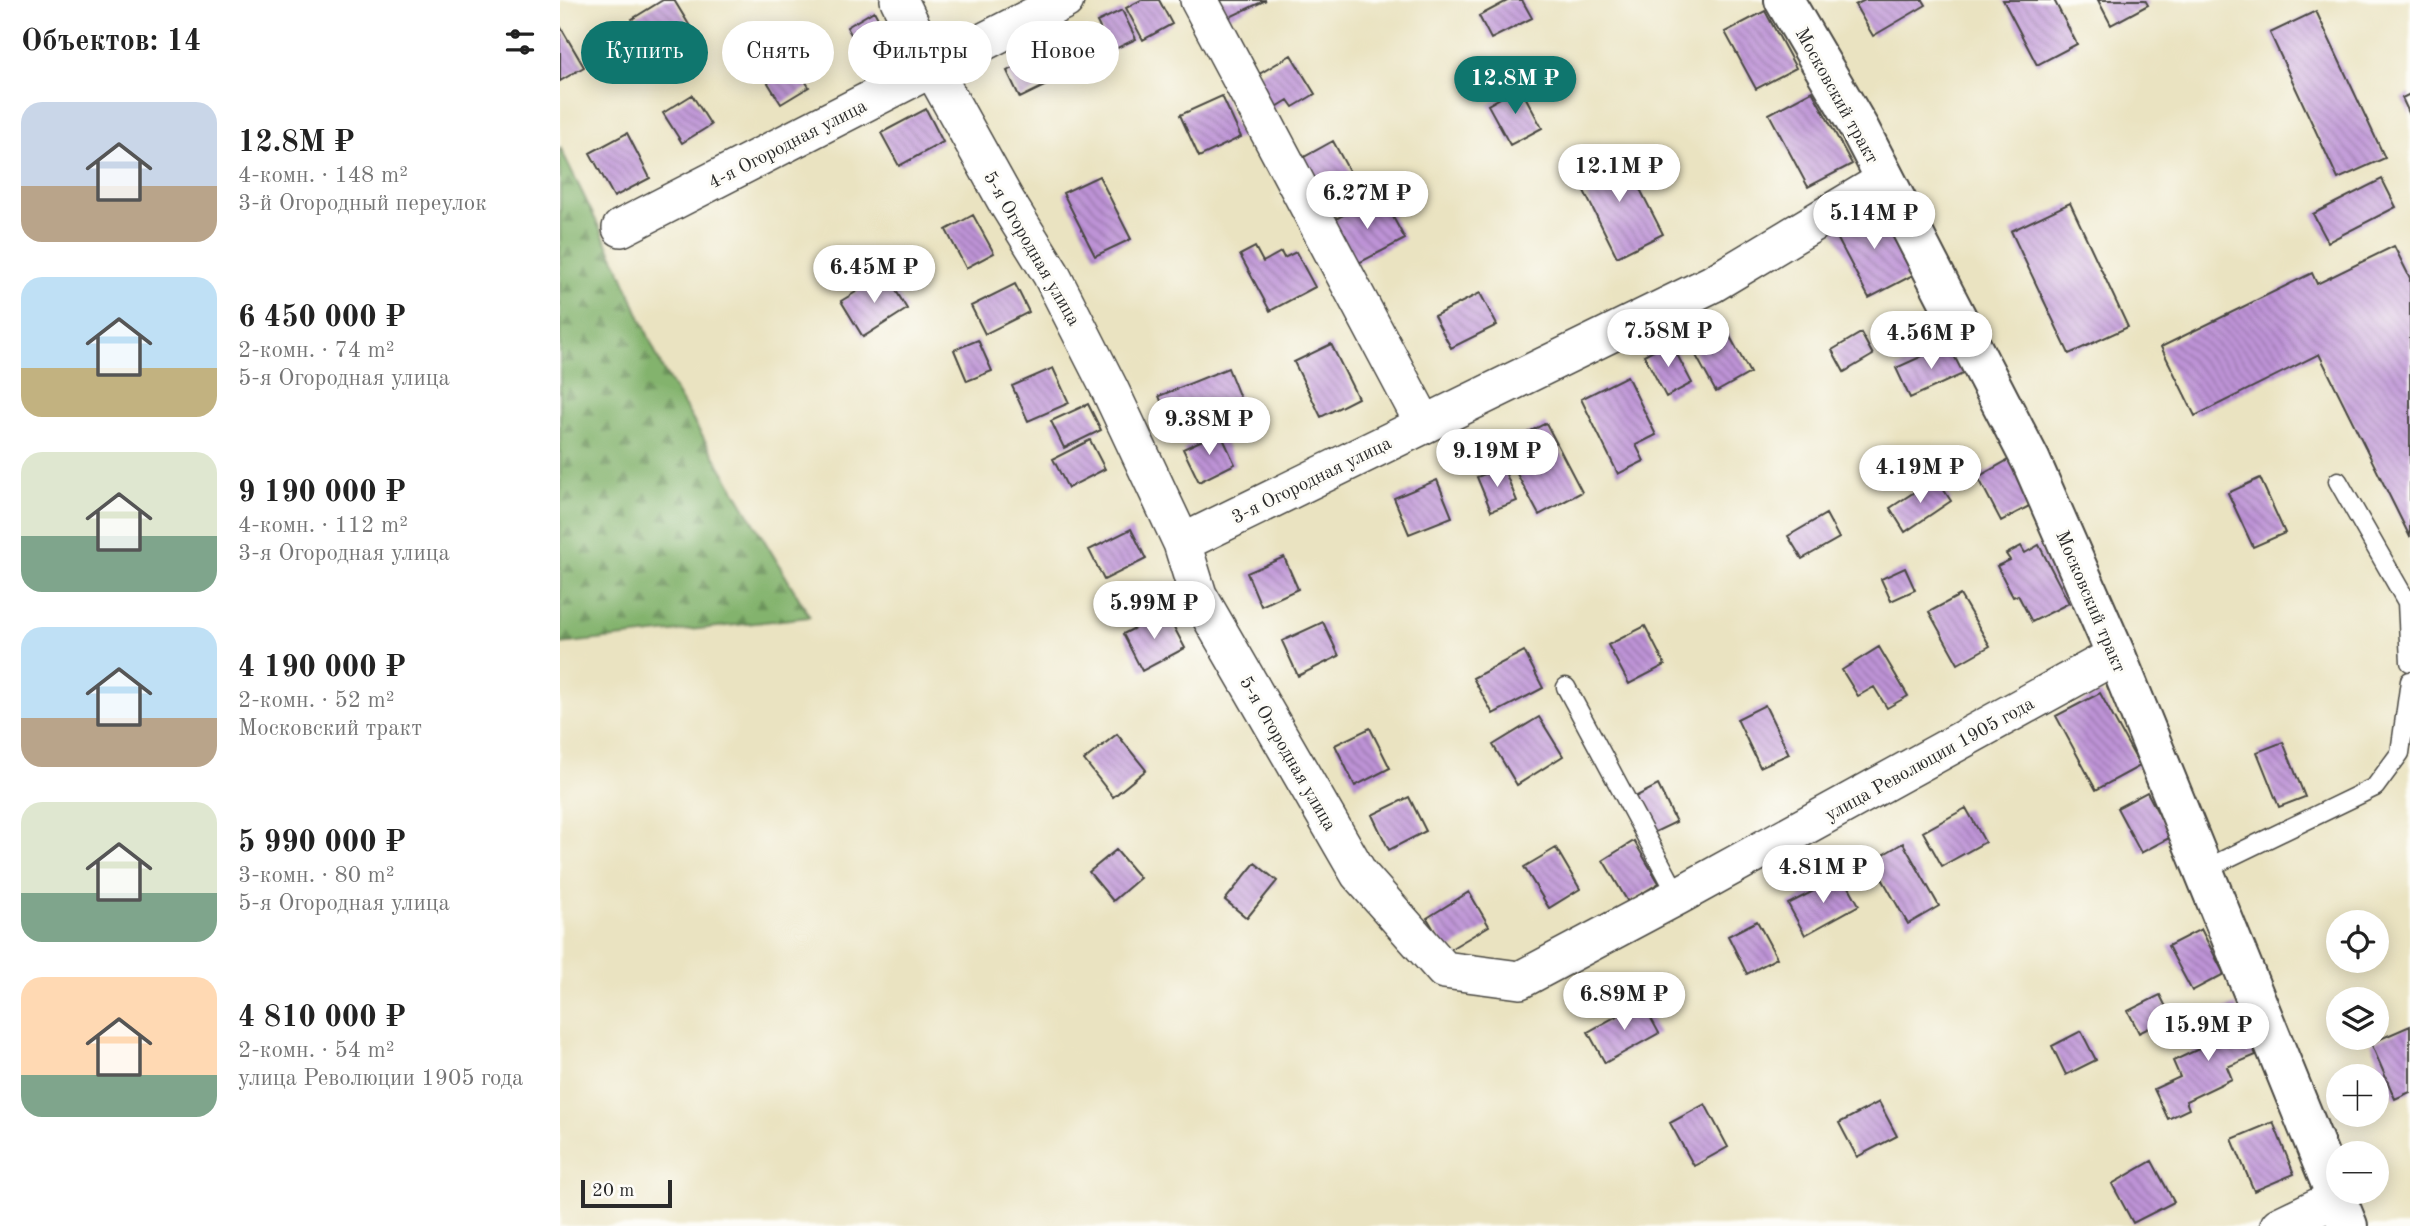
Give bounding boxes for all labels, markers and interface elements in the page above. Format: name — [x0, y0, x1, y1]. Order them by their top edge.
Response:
chip: Купить — [581, 21, 708, 84]
chip: Снять — [722, 21, 834, 84]
chip: Фильтры — [848, 21, 992, 84]
chip: Новое — [1006, 21, 1119, 84]
icon: filters — [501, 23, 539, 61]
street label: Московский тракт — [1791, 25, 1881, 167]
text: Объектов: 14 — [21, 27, 201, 57]
pin: 12.8M ₽ — [1450, 57, 1580, 116]
text: 12.8M ₽ — [1470, 67, 1560, 90]
street label: 4-я Огородная улица — [706, 97, 871, 193]
text: 12.8M ₽ — [238, 128, 355, 158]
icon: home — [77, 130, 161, 214]
pin: 12.1M ₽ — [1554, 144, 1684, 204]
text: 12.1M ₽ — [1574, 155, 1664, 178]
text: 4-комн. · 148 m² — [238, 164, 408, 187]
street label: 5-я Огородная улица — [979, 169, 1083, 330]
pin: 6.27M ₽ — [1302, 172, 1432, 231]
text: 6.27M ₽ — [1322, 182, 1412, 205]
pin: 5.14M ₽ — [1809, 191, 1939, 251]
text: 3-й Огородный переулок — [238, 192, 487, 215]
text: 5.14M ₽ — [1829, 202, 1919, 225]
pin: 6.45M ₽ — [809, 246, 939, 305]
text: 6.45M ₽ — [829, 256, 919, 279]
text: 6 450 000 ₽ — [238, 303, 406, 333]
icon: home — [77, 305, 161, 389]
pin: 7.58M ₽ — [1603, 310, 1733, 369]
pin: 4.56M ₽ — [1866, 312, 1996, 371]
text: 7.58M ₽ — [1623, 320, 1713, 343]
text: 4.56M ₽ — [1886, 322, 1976, 345]
text: 2-комн. · 74 m² — [238, 339, 395, 362]
text: 5-я Огородная улица — [238, 367, 450, 390]
pin: 9.38M ₽ — [1144, 398, 1274, 457]
text: 9.38M ₽ — [1164, 408, 1254, 431]
pin: 9.19M ₽ — [1432, 430, 1562, 489]
street label: 3-я Огородная улица — [1229, 434, 1395, 528]
text: 9.19M ₽ — [1452, 440, 1542, 463]
pin: 4.19M ₽ — [1855, 446, 1985, 505]
text: 4.19M ₽ — [1875, 456, 1965, 479]
text: 9 190 000 ₽ — [238, 478, 406, 508]
icon: home — [77, 480, 161, 564]
text: 4-комн. · 112 m² — [238, 514, 408, 537]
street label: Московский тракт — [2051, 528, 2128, 676]
text: 3-я Огородная улица — [238, 542, 450, 565]
pin: 5.99M ₽ — [1089, 582, 1219, 641]
text: 5.99M ₽ — [1109, 592, 1199, 615]
text: 4 190 000 ₽ — [238, 653, 406, 683]
icon: home — [77, 655, 161, 739]
street label: 5-я Огородная улица — [1235, 674, 1339, 835]
text: 2-комн. · 52 m² — [238, 689, 395, 712]
street label: улица Революции 1905 года — [1823, 694, 2038, 826]
text: Московский тракт — [238, 717, 422, 740]
text: 5 990 000 ₽ — [238, 828, 406, 858]
icon: home — [77, 830, 161, 914]
pin: 4.81M ₽ — [1758, 846, 1888, 905]
text: 4.81M ₽ — [1778, 856, 1868, 879]
text: 3-комн. · 80 m² — [238, 864, 395, 887]
text: 5-я Огородная улица — [238, 892, 450, 915]
map controls — [2326, 910, 2389, 1204]
button: locate — [2326, 910, 2389, 973]
pin: 6.89M ₽ — [1559, 972, 1689, 1032]
text: 6.89M ₽ — [1579, 983, 1669, 1006]
button: layers — [2326, 987, 2389, 1050]
text: 4 810 000 ₽ — [238, 1003, 406, 1033]
pin: 15.9M ₽ — [2143, 1004, 2273, 1063]
icon: home — [77, 1005, 161, 1089]
text: 15.9M ₽ — [2163, 1014, 2253, 1037]
text: 2-комн. · 54 m² — [238, 1039, 395, 1062]
button: + — [2326, 1064, 2389, 1127]
text: улица Революции 1905 года — [238, 1067, 523, 1090]
button: − — [2326, 1141, 2389, 1204]
scale bar — [581, 1177, 672, 1209]
text: 20 m — [592, 1182, 634, 1201]

